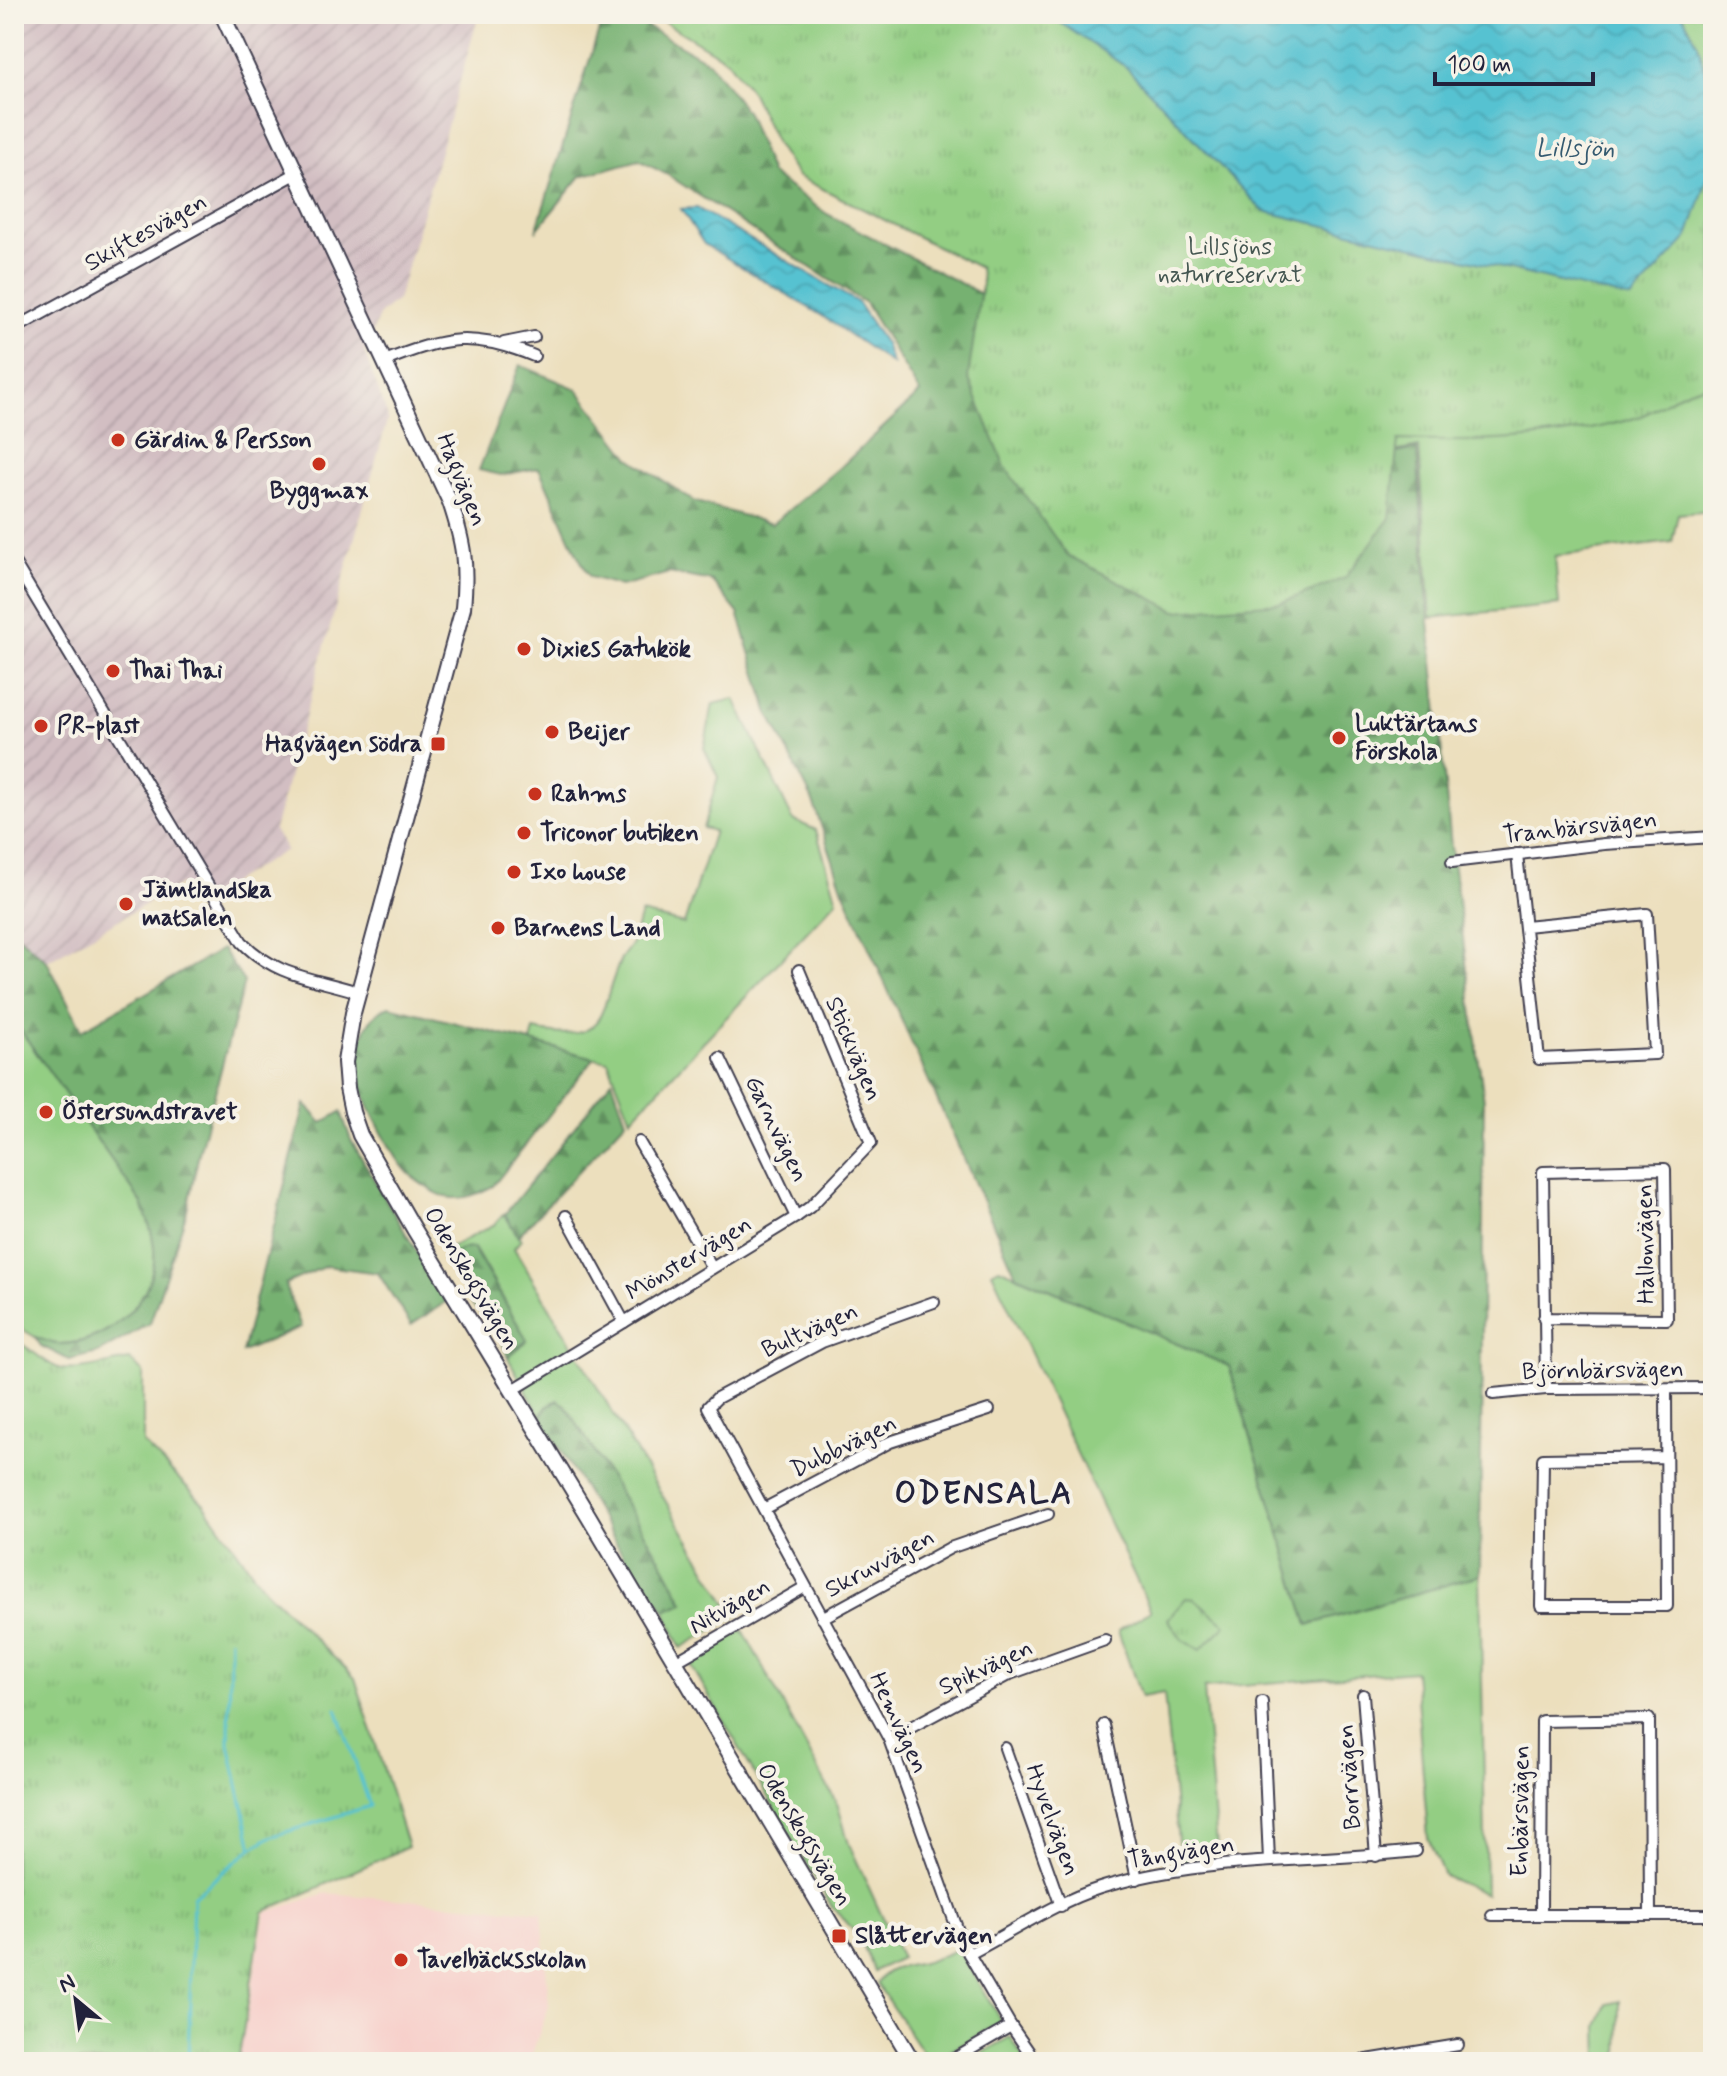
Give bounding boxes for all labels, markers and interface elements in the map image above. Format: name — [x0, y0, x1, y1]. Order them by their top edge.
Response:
scale bar — [1435, 36, 1593, 86]
text: 100 m — [1447, 50, 1511, 81]
water label: Lillsjön — [1535, 132, 1615, 166]
street label: Skiftesvägen — [79, 187, 213, 279]
park label: Lillsjöns naturreservat — [1158, 232, 1302, 291]
place label: Gärdin & Persson — [134, 425, 312, 456]
street label: Hagvägen — [426, 429, 494, 532]
marker: Gärdin & Persson — [109, 431, 127, 449]
marker: Byggmax — [310, 455, 328, 473]
place label: Byggmax — [270, 476, 369, 510]
place label: Dixies Gatukök — [540, 634, 691, 665]
marker: Dixies Gatukök — [515, 640, 533, 658]
place label: Thai Thai — [129, 656, 223, 687]
marker: Thai Thai — [104, 662, 122, 680]
place label: Luktärtans Förskola — [1355, 709, 1478, 768]
place label: PR-plast — [57, 711, 140, 742]
marker: PR-plast — [32, 717, 50, 735]
place label: Beijer — [568, 717, 631, 748]
marker: Beijer — [543, 723, 561, 741]
place label: Hagvägen södra — [265, 729, 422, 763]
marker: Luktärtans Förskola — [1330, 729, 1348, 747]
marker: Hagvägen södra — [429, 735, 447, 753]
place label: Rahms — [551, 779, 627, 810]
marker: Rahms — [526, 785, 544, 803]
street label: Tranbärsvägen — [1501, 804, 1659, 852]
place label: Triconor butiken — [540, 818, 699, 849]
marker: Triconor butiken — [515, 824, 533, 842]
place label: Ixo house — [530, 857, 627, 888]
marker: Ixo house — [505, 863, 523, 881]
place label: Jämtlandska matsalen — [142, 875, 272, 934]
marker: Jämtlandska matsalen — [117, 895, 135, 913]
place label: Barnens Land — [514, 913, 661, 944]
marker: Barnens Land — [489, 919, 507, 937]
street label: Stickvägen — [817, 992, 889, 1106]
street label: Garnvägen — [737, 1071, 815, 1187]
place label: Östersundstravet — [62, 1097, 238, 1128]
marker: Östersundstravet — [37, 1103, 55, 1121]
street label: Hallonvägen — [1629, 1184, 1663, 1304]
street label: Odenskogsvägen — [414, 1202, 526, 1358]
street label: Mönstervägen — [620, 1209, 758, 1309]
street label: Bultvägen — [757, 1296, 863, 1366]
street label: Björnbärsvägen — [1522, 1354, 1684, 1388]
street label: Dubbvägen — [786, 1408, 902, 1486]
district label: ODENSALA — [895, 1473, 1073, 1515]
street label: Skruvvägen — [820, 1522, 940, 1606]
street label: Nitvägen — [684, 1571, 776, 1643]
street label: Spikvägen — [934, 1633, 1038, 1703]
street label: Hemvägen — [861, 1667, 935, 1779]
street label: Borrvägen — [1331, 1723, 1369, 1831]
street label: Enbärsvägen — [1504, 1745, 1538, 1877]
street label: Odenskogsvägen — [747, 1758, 859, 1914]
street label: Hyvelvägen — [1018, 1760, 1086, 1880]
street label: Tångvägen — [1125, 1829, 1237, 1880]
place label: Slåttervägen — [855, 1921, 993, 1953]
marker: Slåttervägen — [830, 1927, 848, 1945]
place label: Tavelbäcksskolan — [417, 1945, 586, 1976]
marker: Tavelbäcksskolan — [392, 1951, 410, 1969]
north arrow — [36, 1960, 116, 2040]
text: N — [54, 1968, 80, 2000]

